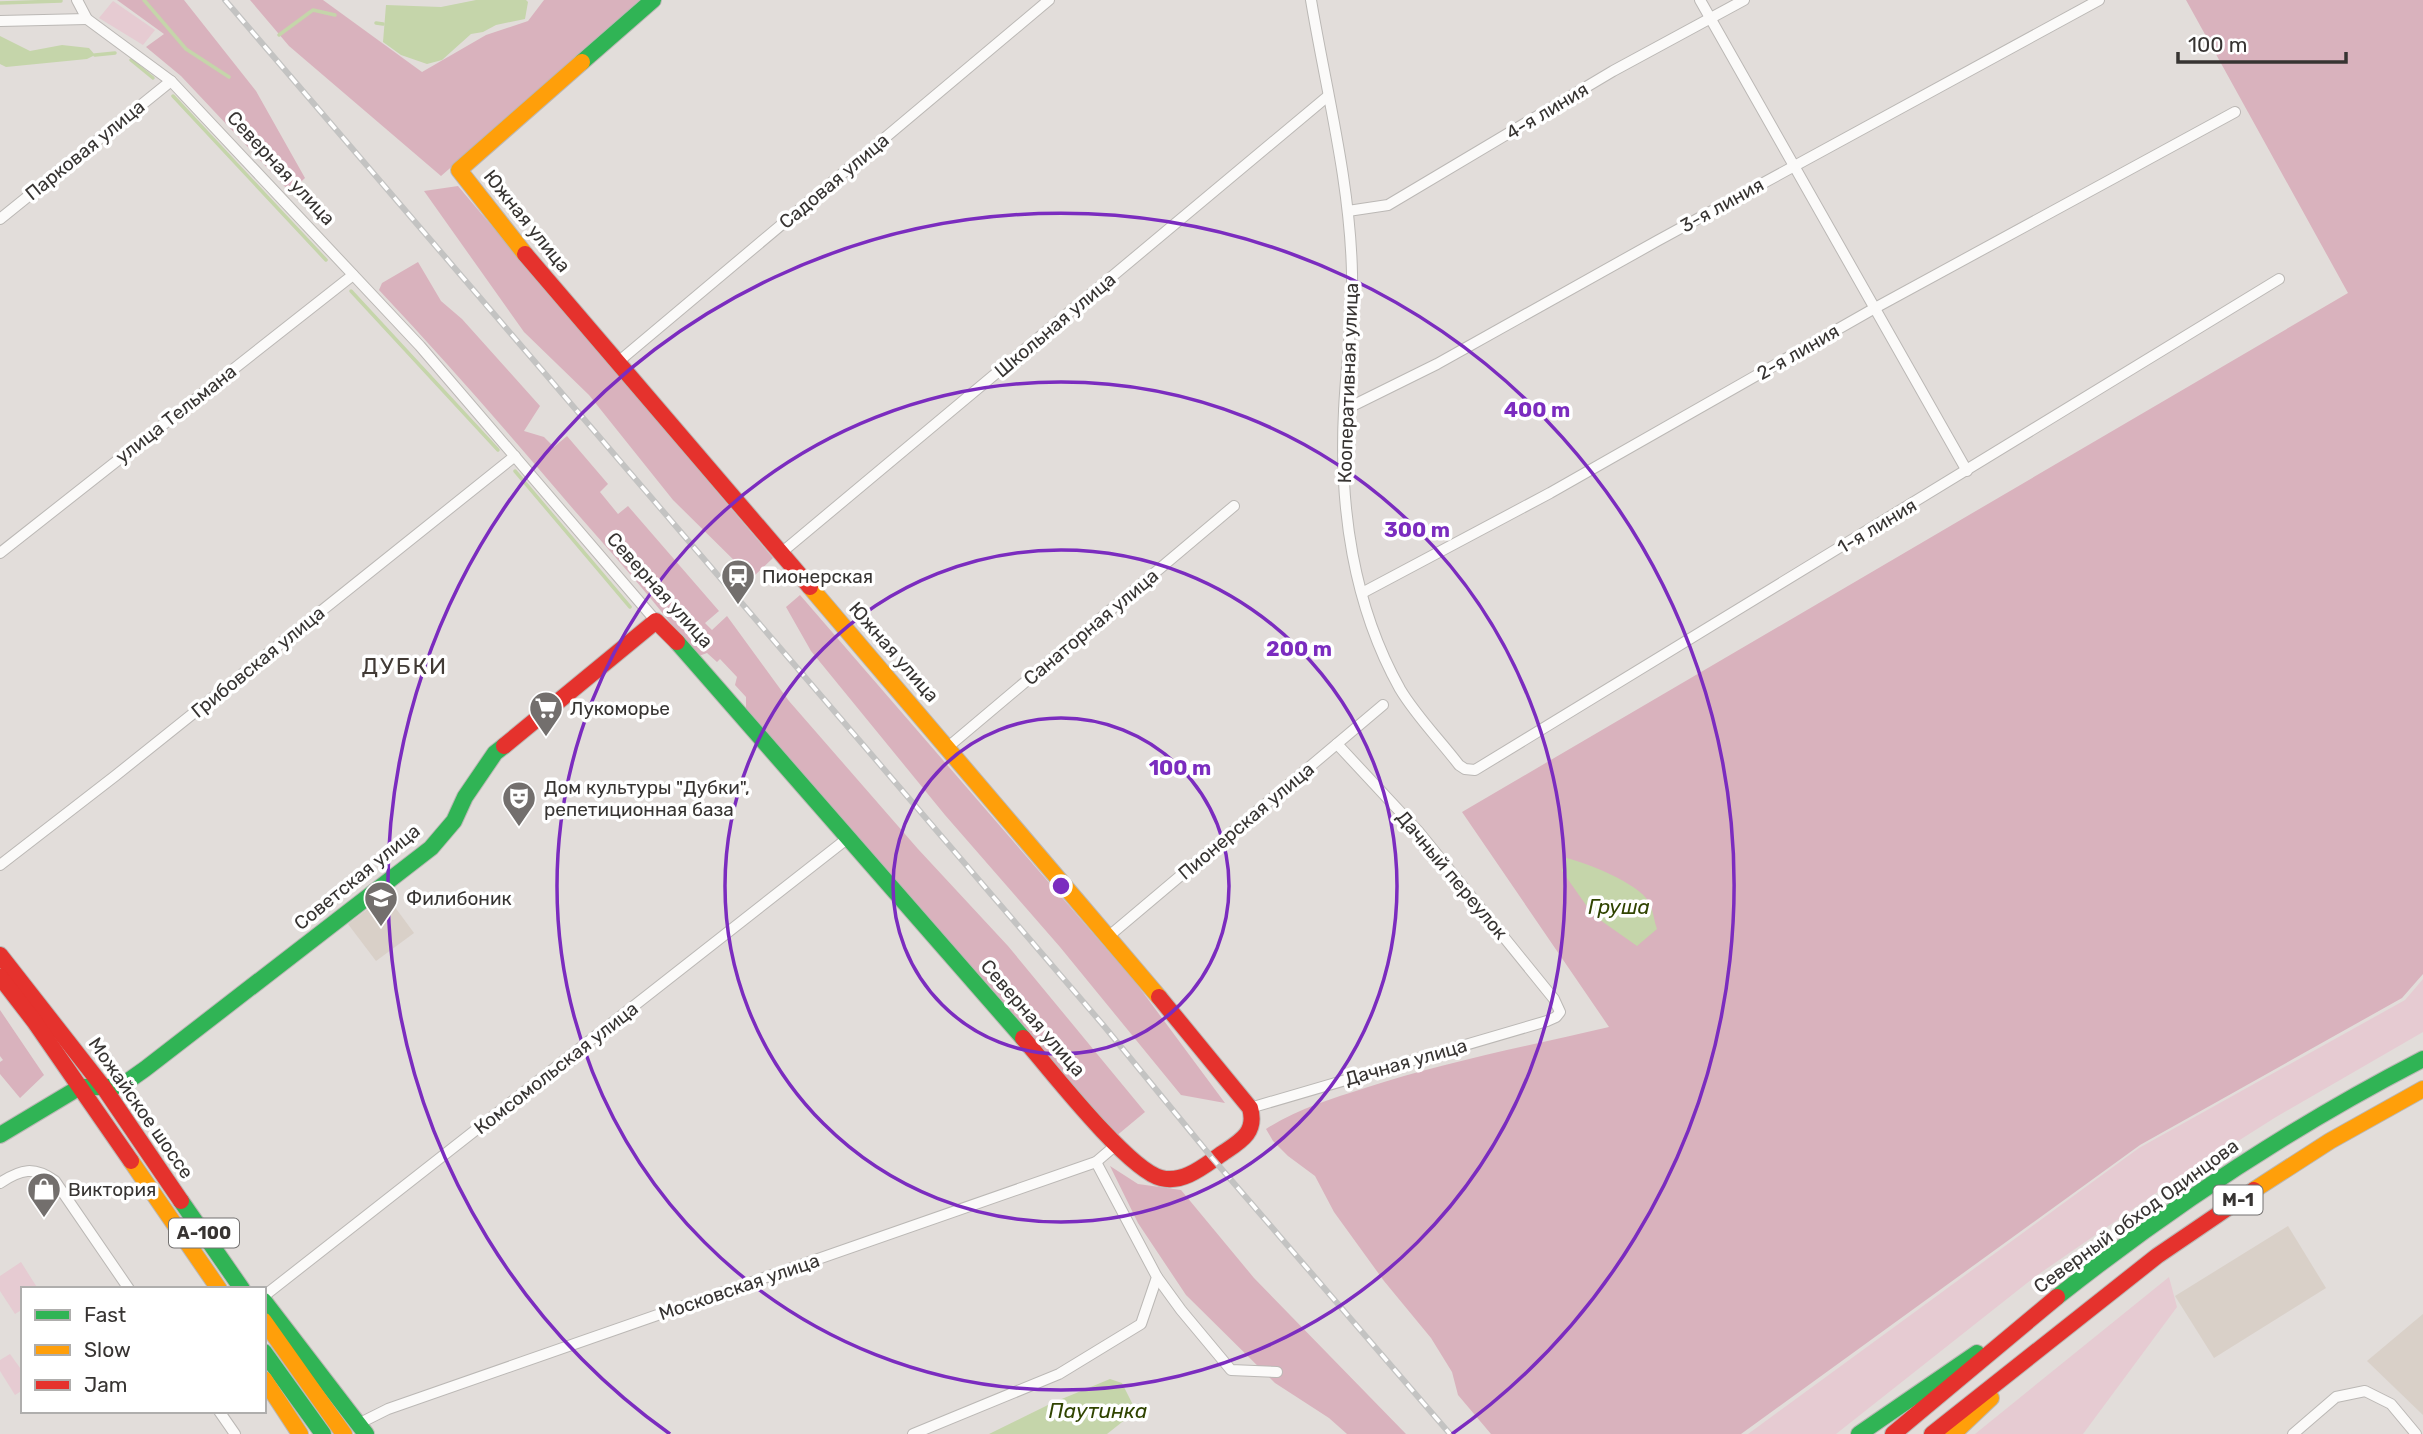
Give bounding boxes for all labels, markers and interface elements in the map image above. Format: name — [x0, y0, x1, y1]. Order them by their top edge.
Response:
scale bar — [2178, 21, 2346, 65]
text: 100 m — [2188, 32, 2247, 57]
street label: 4-я линия — [1502, 77, 1592, 145]
street label: Парковая улица — [21, 95, 149, 205]
street label: Северная улица — [222, 106, 340, 230]
street label: Садовая улица — [774, 128, 894, 234]
street label: Южная улица — [479, 165, 575, 277]
street label: 3-я линия — [1676, 173, 1768, 237]
street label: Школьная улица — [990, 268, 1120, 382]
street label: Кооперативная улица — [1333, 282, 1363, 484]
street label: 2-я линия — [1753, 319, 1843, 385]
street label: улица Тельмана — [111, 360, 241, 468]
text: 400 m — [1504, 397, 1570, 422]
street label: 1-я линия — [1833, 493, 1921, 559]
text: 300 m — [1384, 517, 1450, 542]
street label: Северная улица — [602, 527, 718, 653]
station icon: Пионерская — [719, 557, 757, 606]
street label: Санаторная улица — [1019, 564, 1163, 690]
place label: Пионерская — [762, 565, 873, 588]
street label: Южная улица — [844, 597, 944, 707]
street label: Грибовская улица — [187, 601, 329, 723]
text: 200 m — [1266, 636, 1332, 661]
district label: ДУБКИ — [362, 652, 448, 680]
supermarket icon: Лукоморье — [527, 689, 565, 738]
place label: Лукоморье — [570, 697, 670, 720]
text: 100 m — [1149, 755, 1211, 780]
street label: Пионерская улица — [1173, 757, 1319, 885]
place label: Дом культуры "Дубки", репетиционная база — [544, 776, 750, 821]
theatre icon: Дом культуры "Дубки", репетиционная база — [500, 779, 538, 828]
street label: Дачный переулок — [1391, 806, 1513, 944]
street label: Советская улица — [289, 819, 425, 935]
centre of rings — [1049, 874, 1073, 898]
school or university icon: Филибоник — [362, 879, 400, 928]
place label: Филибоник — [406, 887, 512, 910]
water label: Груша — [1588, 894, 1650, 919]
street label: Северная улица — [976, 955, 1090, 1081]
street label: Комсомольская улица — [469, 997, 643, 1139]
street label: Можайское шоссе — [84, 1033, 198, 1183]
street label: Дачная улица — [1342, 1034, 1470, 1090]
street label: Северный обход Одинцова — [2029, 1134, 2243, 1298]
shop icon: Виктория — [25, 1170, 63, 1219]
place label: Виктория — [68, 1178, 156, 1201]
road number: М-1 — [2214, 1185, 2262, 1214]
road number: А-100 — [169, 1218, 239, 1248]
street label: Московская улица — [656, 1249, 822, 1325]
legend — [21, 1287, 266, 1413]
text: Fast — [84, 1302, 126, 1327]
text: Slow — [84, 1337, 131, 1362]
text: Jam — [84, 1372, 128, 1397]
water label: Паутинка — [1049, 1398, 1147, 1423]

